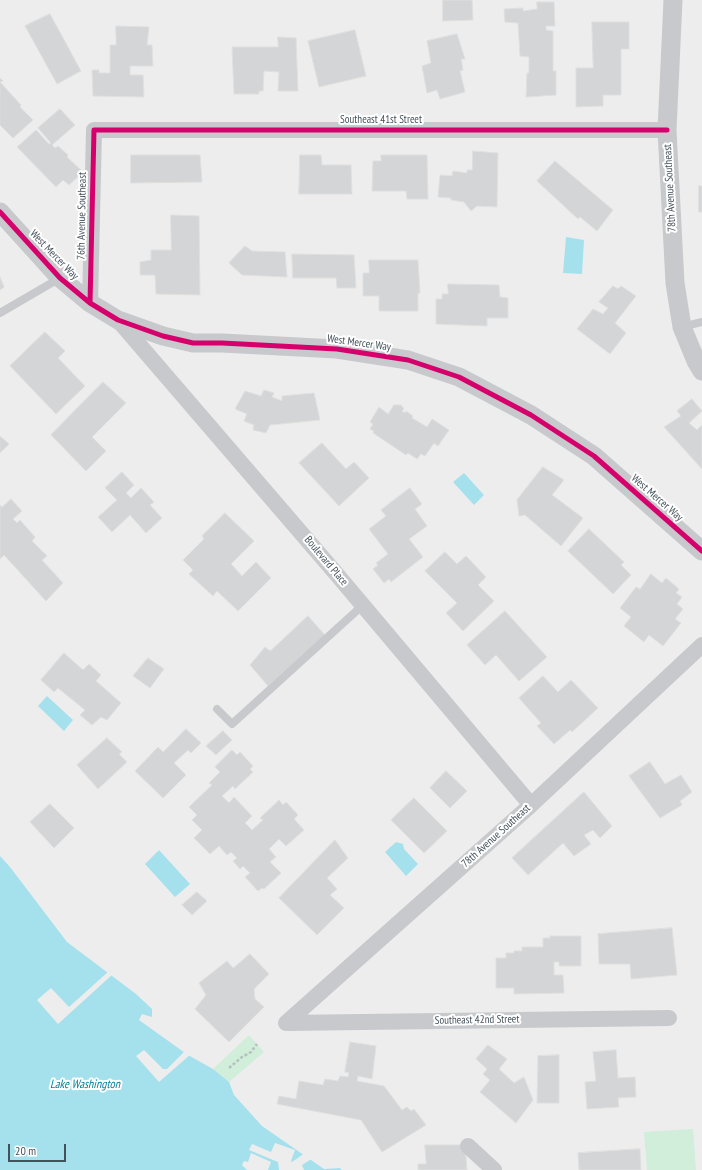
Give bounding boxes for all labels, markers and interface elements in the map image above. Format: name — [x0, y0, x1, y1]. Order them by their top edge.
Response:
street label: Southeast 41st Street — [340, 113, 422, 127]
street label: 78th Avenue Southeast — [661, 144, 679, 232]
street label: 76th Avenue Southeast — [75, 172, 89, 260]
street label: West Mercer Way — [27, 227, 81, 283]
street label: West Mercer Way — [326, 332, 392, 354]
street label: West Mercer Way — [628, 472, 686, 524]
street label: Boulevard Place — [301, 534, 351, 588]
street label: 78th Avenue Southeast — [459, 802, 533, 870]
street label: Southeast 42nd Street — [435, 1013, 519, 1027]
water label: Lake Washington — [50, 1078, 120, 1092]
scale bar — [10, 1136, 68, 1162]
text: 20 m — [15, 1143, 36, 1158]

